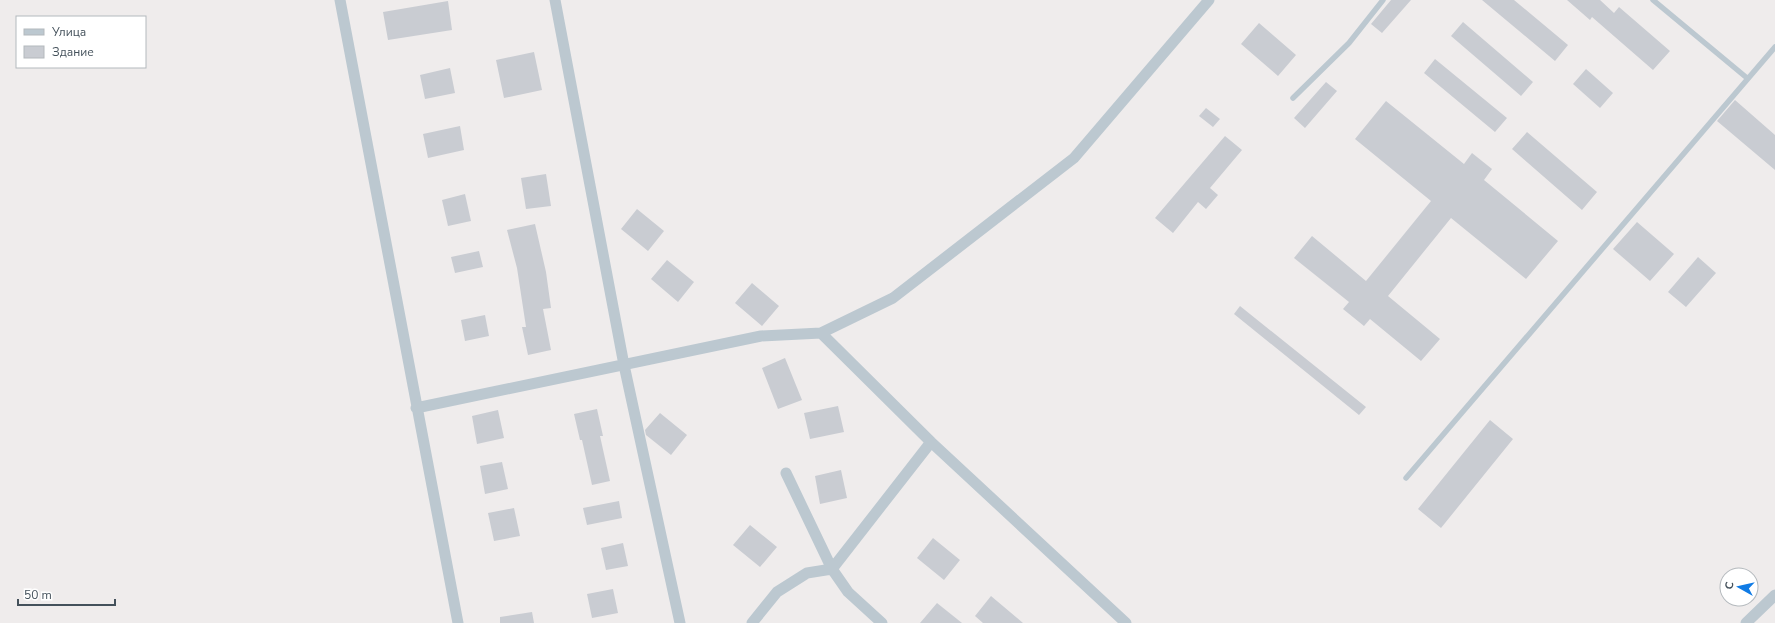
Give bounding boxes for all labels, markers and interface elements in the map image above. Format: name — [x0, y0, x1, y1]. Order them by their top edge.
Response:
legend — [16, 16, 146, 68]
text: Улица — [51, 24, 86, 40]
text: Здание — [52, 44, 94, 60]
north arrow — [1719, 567, 1759, 607]
text: С — [1722, 580, 1738, 590]
scale bar — [18, 581, 115, 607]
text: 50 m — [24, 587, 52, 603]

